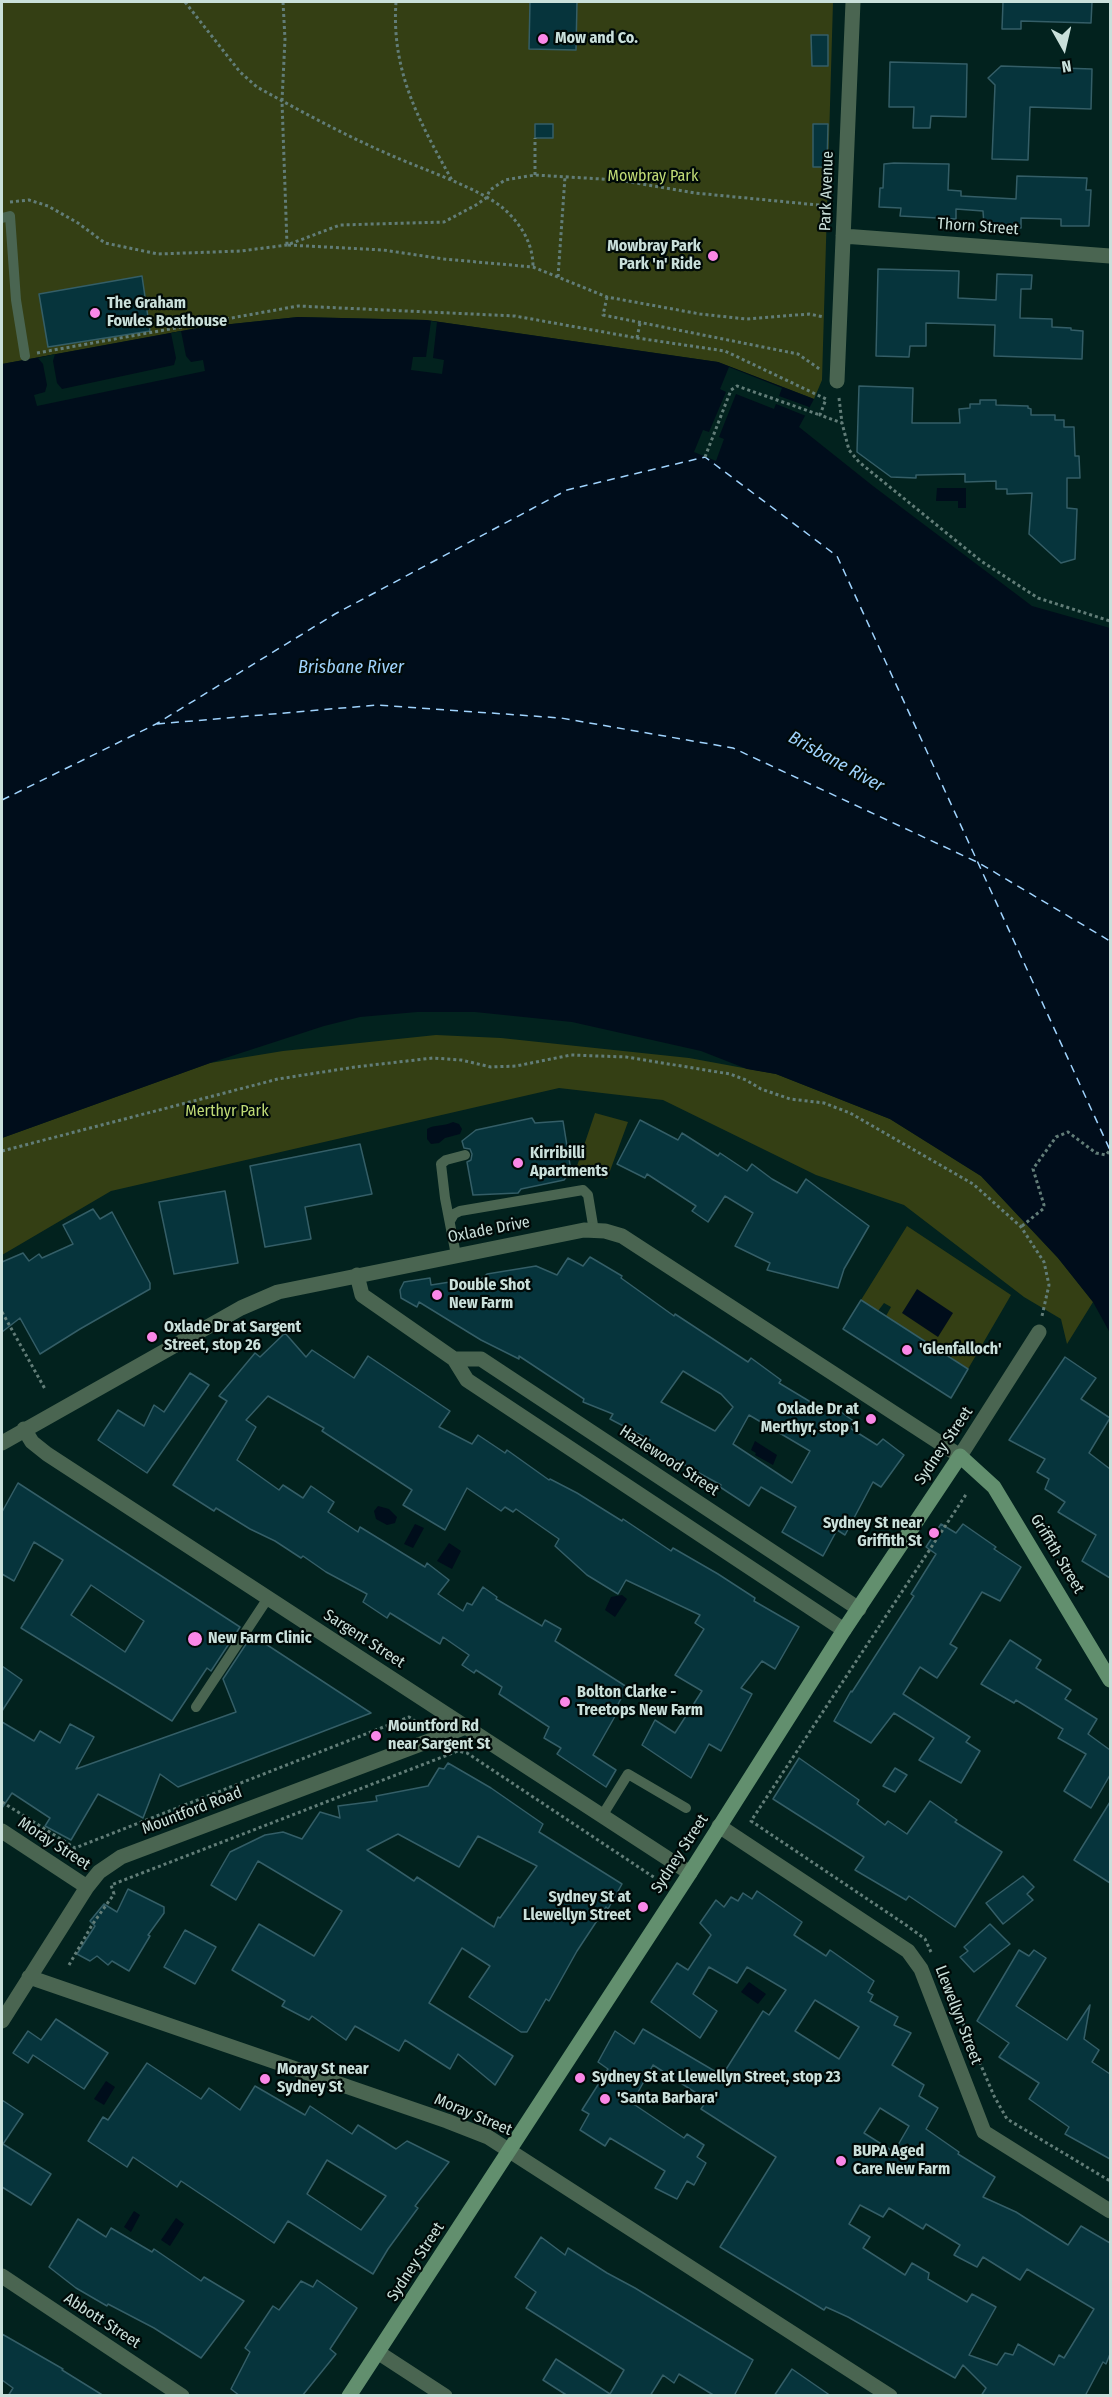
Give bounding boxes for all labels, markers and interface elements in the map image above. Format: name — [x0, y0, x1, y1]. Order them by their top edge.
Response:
north arrow — [1034, 18, 1094, 78]
place label: Mow and Co. — [555, 29, 638, 49]
marker: Mow and Co. — [536, 32, 550, 46]
text: N — [1061, 56, 1073, 76]
street label: Park Avenue — [816, 151, 838, 231]
park label: Mowbray Park — [608, 167, 698, 187]
street label: Thorn Street — [937, 215, 1019, 239]
place label: Mowbray Park Park 'n' Ride — [607, 237, 701, 275]
marker: Mowbray Park Park 'n' Ride — [706, 249, 720, 263]
place label: The Graham Fowles Boathouse — [107, 294, 227, 332]
marker: The Graham Fowles Boathouse — [88, 306, 102, 320]
water label: Brisbane River — [298, 657, 404, 679]
water label: Brisbane River — [784, 727, 888, 797]
park label: Merthyr Park — [185, 1102, 269, 1122]
place label: Kirribilli Apartments — [530, 1144, 608, 1182]
marker: Kirribilli Apartments — [511, 1156, 525, 1170]
street label: Oxlade Drive — [446, 1213, 532, 1247]
place label: Double Shot New Farm — [449, 1276, 531, 1314]
marker: Double Shot New Farm — [430, 1288, 444, 1302]
place label: Oxlade Dr at Sargent Street, stop 26 — [164, 1318, 301, 1356]
marker: Oxlade Dr at Sargent Street, stop 26 — [145, 1330, 159, 1344]
place label: 'Glenfalloch' — [919, 1340, 1001, 1360]
marker: 'Glenfalloch' — [900, 1343, 914, 1357]
place label: Oxlade Dr at Merthyr, stop 1 — [761, 1400, 859, 1438]
street label: Sydney Street — [911, 1403, 977, 1489]
marker: Oxlade Dr at Merthyr, stop 1 — [864, 1412, 878, 1426]
street label: Hazlewood Street — [616, 1422, 722, 1500]
street label: Griffith Street — [1026, 1511, 1088, 1597]
place label: Sydney St near Griffith St — [823, 1514, 922, 1552]
marker: Sydney St near Griffith St — [927, 1526, 941, 1540]
street label: Sargent Street — [320, 1606, 408, 1672]
place label: New Farm Clinic — [208, 1629, 312, 1649]
marker: New Farm Clinic — [186, 1630, 204, 1648]
place label: Bolton Clarke - Treetops New Farm — [577, 1683, 703, 1721]
marker: Bolton Clarke - Treetops New Farm — [558, 1695, 572, 1709]
place label: Mountford Rd near Sargent St — [388, 1717, 490, 1755]
marker: Mountford Rd near Sargent St — [369, 1729, 383, 1743]
street label: Mountford Road — [139, 1783, 245, 1839]
street label: Sydney Street — [647, 1811, 713, 1897]
street label: Moray Street — [14, 1813, 94, 1875]
place label: Sydney St at Llewellyn Street — [523, 1888, 631, 1926]
marker: Sydney St at Llewellyn Street — [636, 1900, 650, 1914]
street label: Llewellyn Street — [930, 1963, 986, 2067]
place label: Moray St near Sydney St — [277, 2060, 369, 2098]
place label: Sydney St at Llewellyn Street, stop 23 — [592, 2068, 841, 2088]
marker: Sydney St at Llewellyn Street, stop 23 — [573, 2071, 587, 2085]
marker: Moray St near Sydney St — [258, 2072, 272, 2086]
place label: 'Santa Barbara' — [617, 2089, 718, 2109]
street label: Moray Street — [431, 2090, 515, 2140]
marker: 'Santa Barbara' — [598, 2092, 612, 2106]
place label: BUPA Aged Care New Farm — [853, 2142, 950, 2180]
marker: BUPA Aged Care New Farm — [834, 2154, 848, 2168]
street label: Sydney Street — [383, 2219, 449, 2305]
street label: Abbott Street — [60, 2289, 144, 2353]

